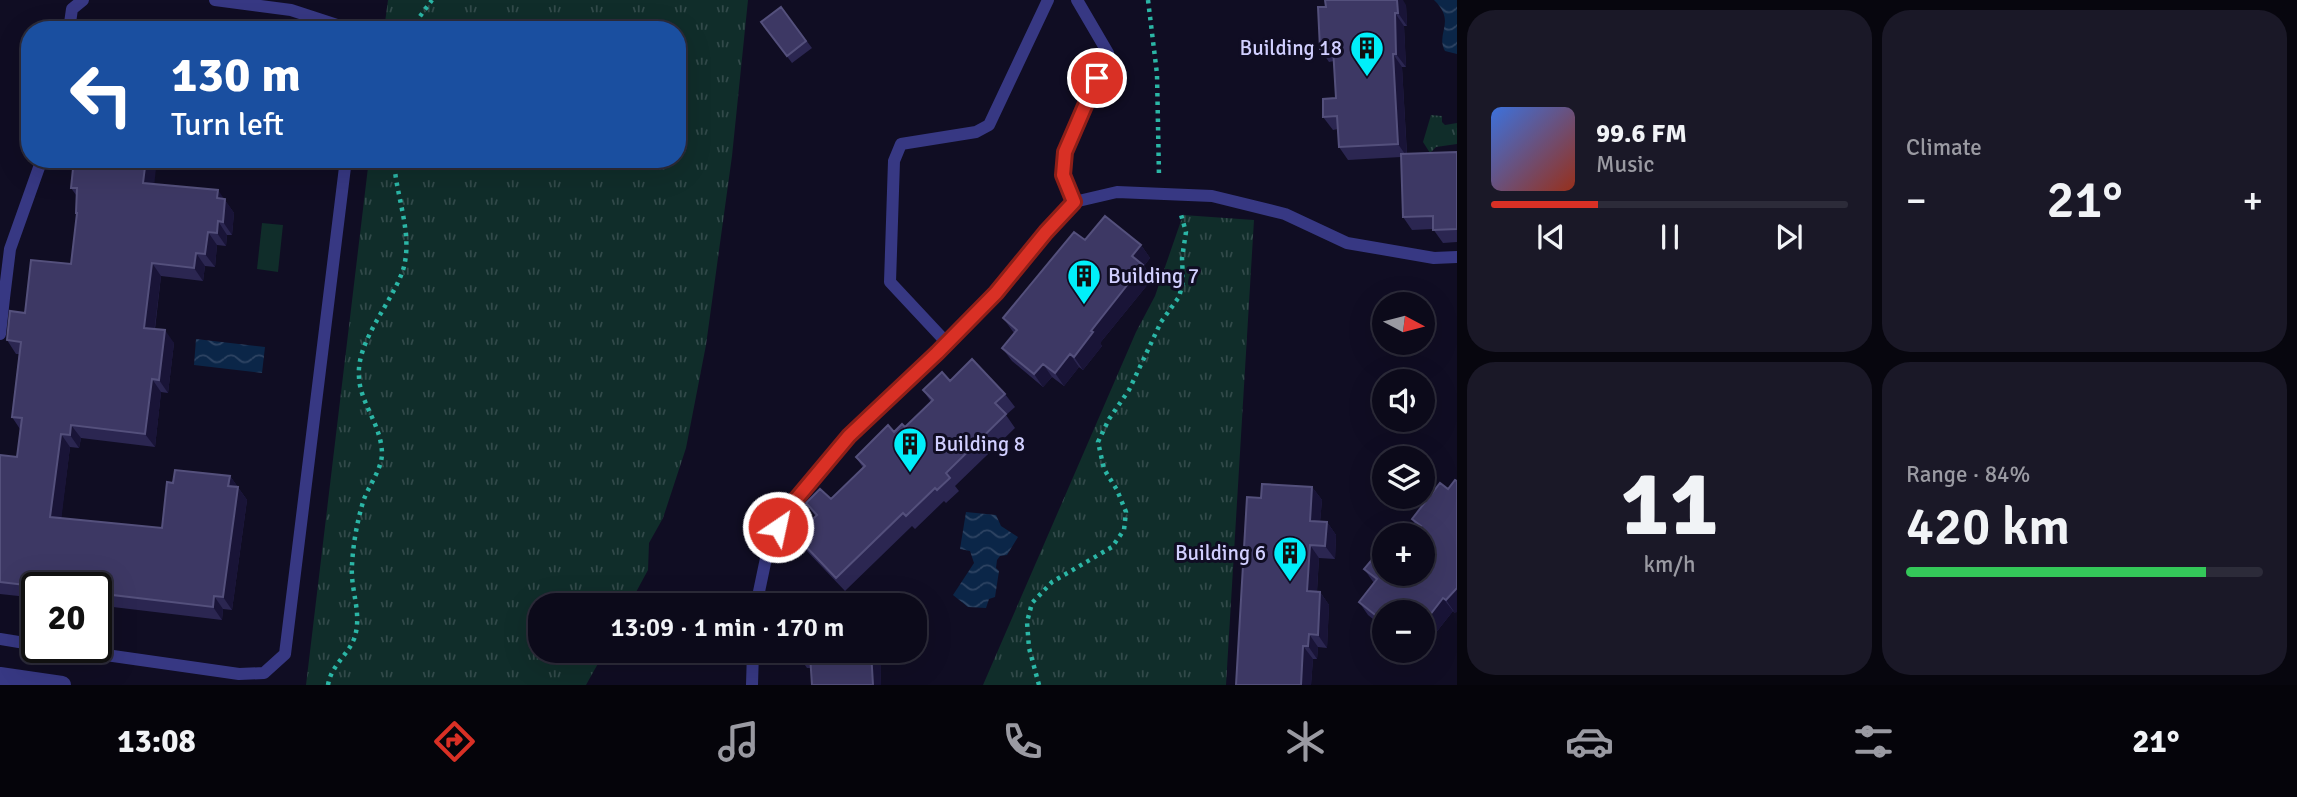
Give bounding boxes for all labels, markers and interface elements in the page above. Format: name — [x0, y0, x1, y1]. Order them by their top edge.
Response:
building icon: Building 18 — [1348, 29, 1386, 78]
place label: Building 18 — [1240, 35, 1342, 61]
text: 130 m — [171, 45, 301, 105]
pin — [1067, 48, 1127, 108]
icon: left — [56, 49, 147, 140]
icon: arrive — [1078, 59, 1116, 97]
text: Turn left — [171, 105, 284, 144]
text: 99.6 FM — [1596, 118, 1687, 150]
text: Climate — [1906, 133, 1982, 162]
text: Music — [1596, 150, 1654, 179]
text: 21° — [2046, 168, 2123, 232]
text: − — [1906, 177, 1927, 224]
text: + — [2242, 177, 2263, 224]
icon: previous — [1532, 218, 1570, 256]
icon: pause — [1651, 218, 1689, 256]
icon: next — [1770, 218, 1808, 256]
building icon: Building 7 — [1065, 257, 1103, 306]
place label: Building 7 — [1108, 263, 1199, 289]
north arrow — [1372, 292, 1435, 355]
map controls — [1372, 292, 1435, 663]
button: sound — [1372, 369, 1435, 432]
building icon: Building 8 — [891, 425, 929, 474]
place label: Building 8 — [934, 431, 1025, 457]
button: layers — [1372, 446, 1435, 509]
text: 11 — [1620, 448, 1719, 561]
text: Range · 84% — [1906, 460, 2030, 489]
position arrow — [741, 490, 815, 564]
text: 420 km — [1906, 495, 2070, 559]
button: + — [1372, 523, 1435, 586]
building icon: Building 6 — [1271, 534, 1309, 583]
place label: Building 6 — [1175, 540, 1266, 566]
text: km/h — [1643, 550, 1696, 579]
speed limit sign: 20 — [21, 572, 112, 663]
button: − — [1372, 600, 1435, 663]
text: 13:09 · 1 min · 170 m — [611, 612, 844, 644]
icon: directions — [430, 717, 479, 766]
icon: music — [714, 717, 763, 766]
icon: phone — [998, 717, 1047, 766]
icon: climate — [1281, 717, 1330, 766]
icon: car — [1565, 717, 1614, 766]
icon: filters — [1849, 717, 1898, 766]
text: 13:08 — [117, 722, 196, 761]
text: 21° — [2132, 722, 2180, 761]

